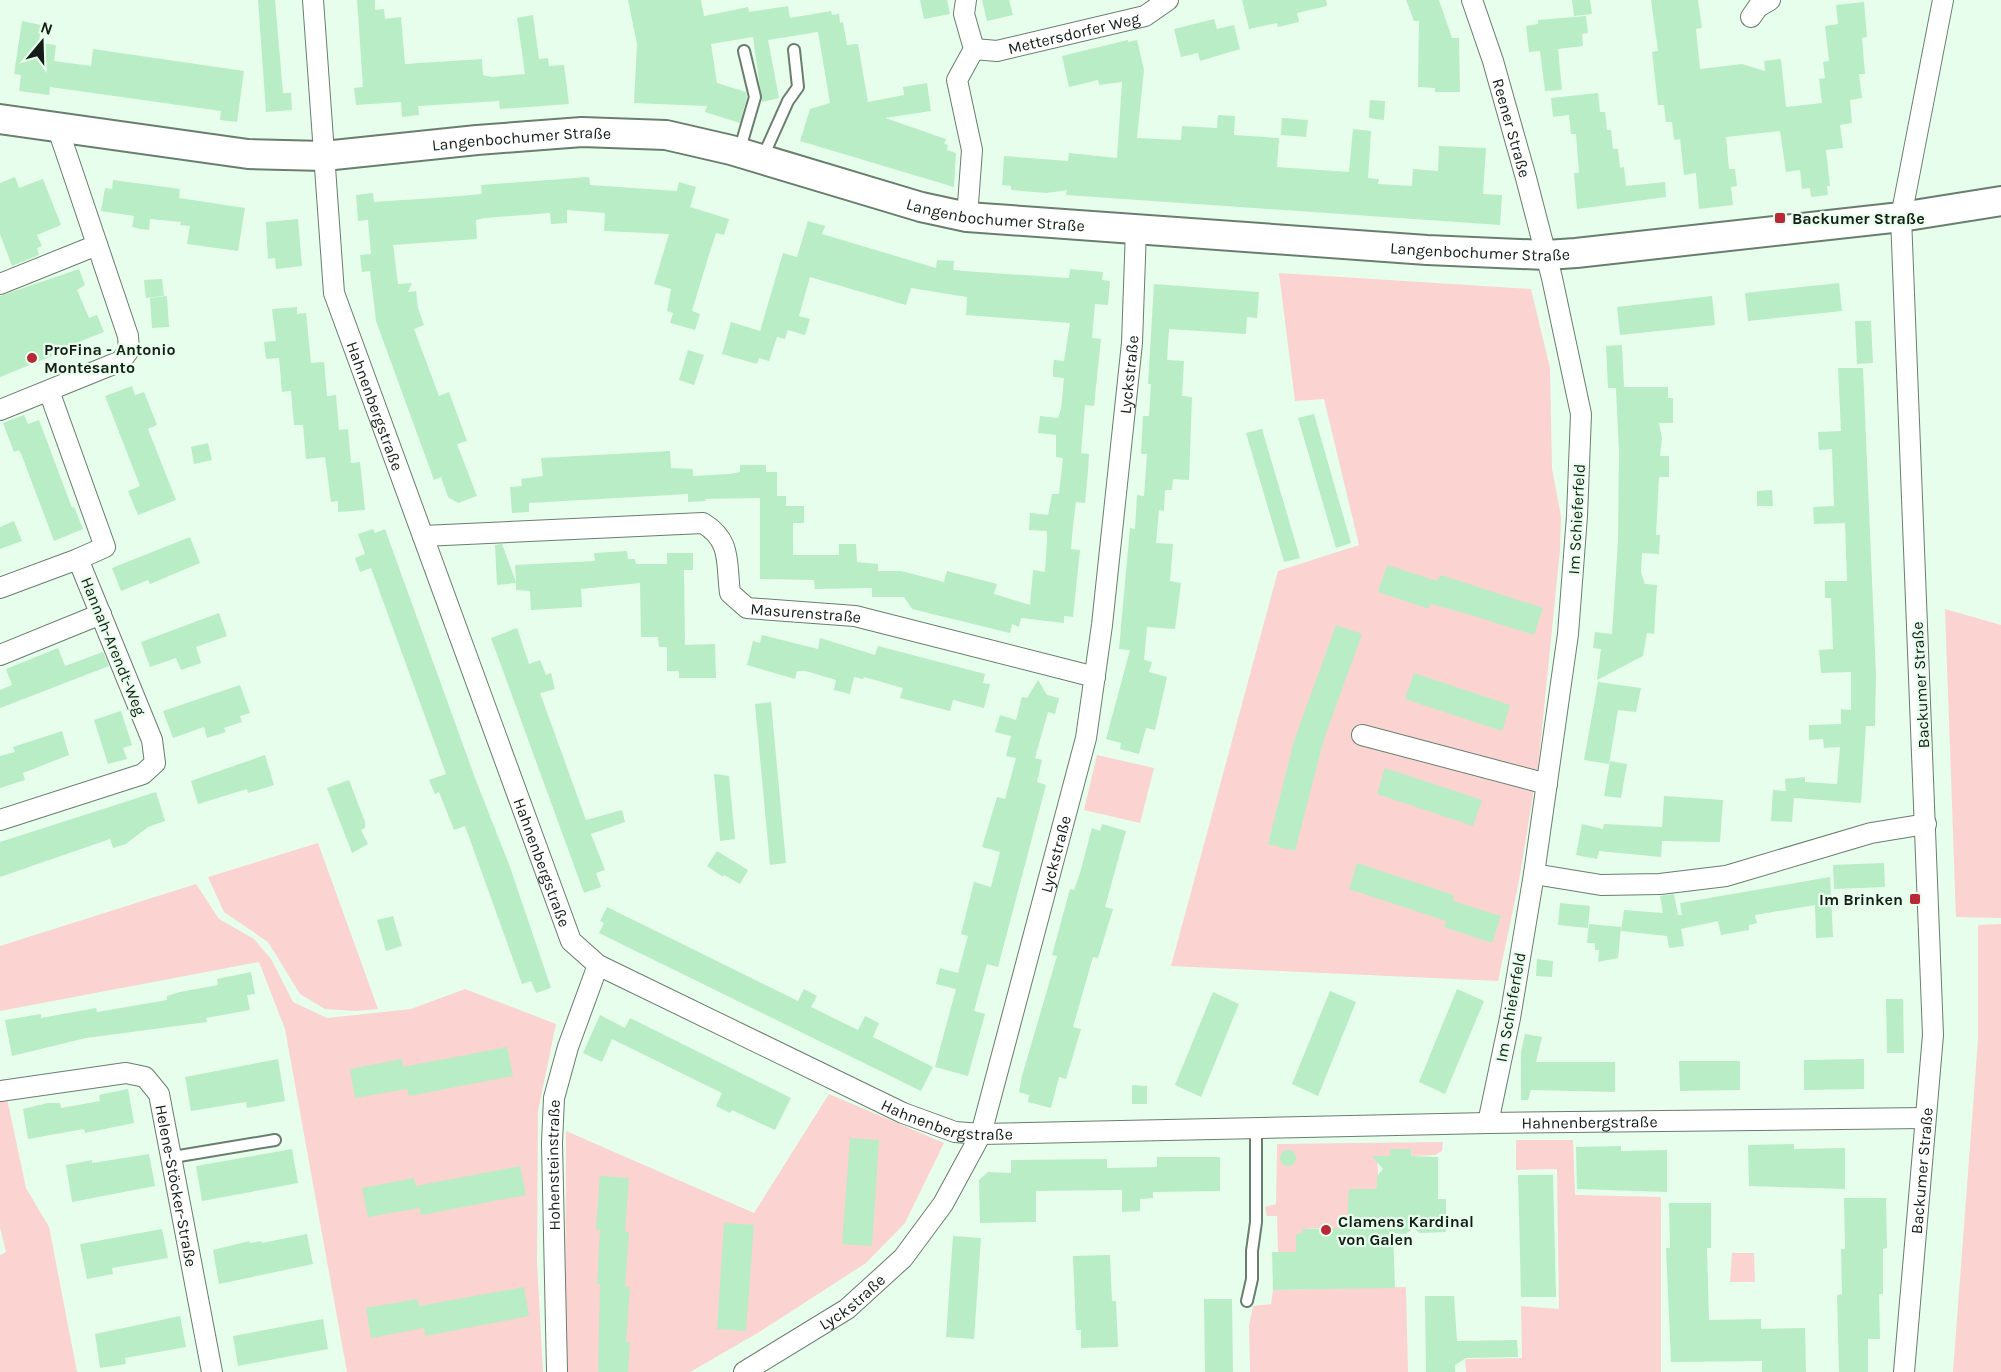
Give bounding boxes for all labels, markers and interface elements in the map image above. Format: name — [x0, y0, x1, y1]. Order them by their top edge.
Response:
street label: Mettersdorfer Weg — [1006, 9, 1142, 58]
north arrow — [12, 12, 72, 72]
text: N — [38, 17, 55, 39]
street label: Reener Straße — [1488, 76, 1534, 180]
street label: Langenbochumer Straße — [431, 123, 612, 155]
street label: Langenbochumer Straße — [904, 194, 1085, 235]
place label: Backumer Straße — [1792, 209, 1925, 228]
marker: Backumer Straße — [1773, 211, 1787, 225]
street label: Langenbochumer Straße — [1389, 238, 1570, 265]
street label: Lyckstraße — [1116, 335, 1142, 415]
street label: Hahnenbergstraße — [343, 339, 407, 473]
place label: ProFina - Antonio Montesanto — [44, 340, 176, 377]
marker: ProFina - Antonio Montesanto — [25, 351, 39, 365]
street label: Im Schieferfeld — [1564, 463, 1589, 575]
street label: Hannah-Arendt-Weg — [77, 574, 150, 718]
street label: Masurenstraße — [750, 599, 863, 627]
street label: Backumer Straße — [1908, 621, 1933, 749]
street label: Hahnenbergstraße — [509, 795, 574, 930]
street label: Lyckstraße — [1036, 814, 1075, 895]
place label: Im Brinken — [1819, 890, 1903, 909]
marker: Im Brinken — [1908, 892, 1922, 906]
street label: Im Schieferfeld — [1492, 951, 1529, 1063]
street label: Hahnenbergstraße — [878, 1095, 1013, 1144]
street label: Hohensteinstraße — [543, 1099, 564, 1231]
street label: Helene-Stöcker-Straße — [151, 1103, 201, 1268]
street label: Backumer Straße — [1907, 1107, 1937, 1235]
street label: Hahnenbergstraße — [1521, 1112, 1658, 1133]
place label: Clamens Kardinal von Galen — [1338, 1212, 1474, 1249]
marker: Clamens Kardinal von Galen — [1319, 1223, 1333, 1237]
street label: Lyckstraße — [816, 1270, 889, 1334]

